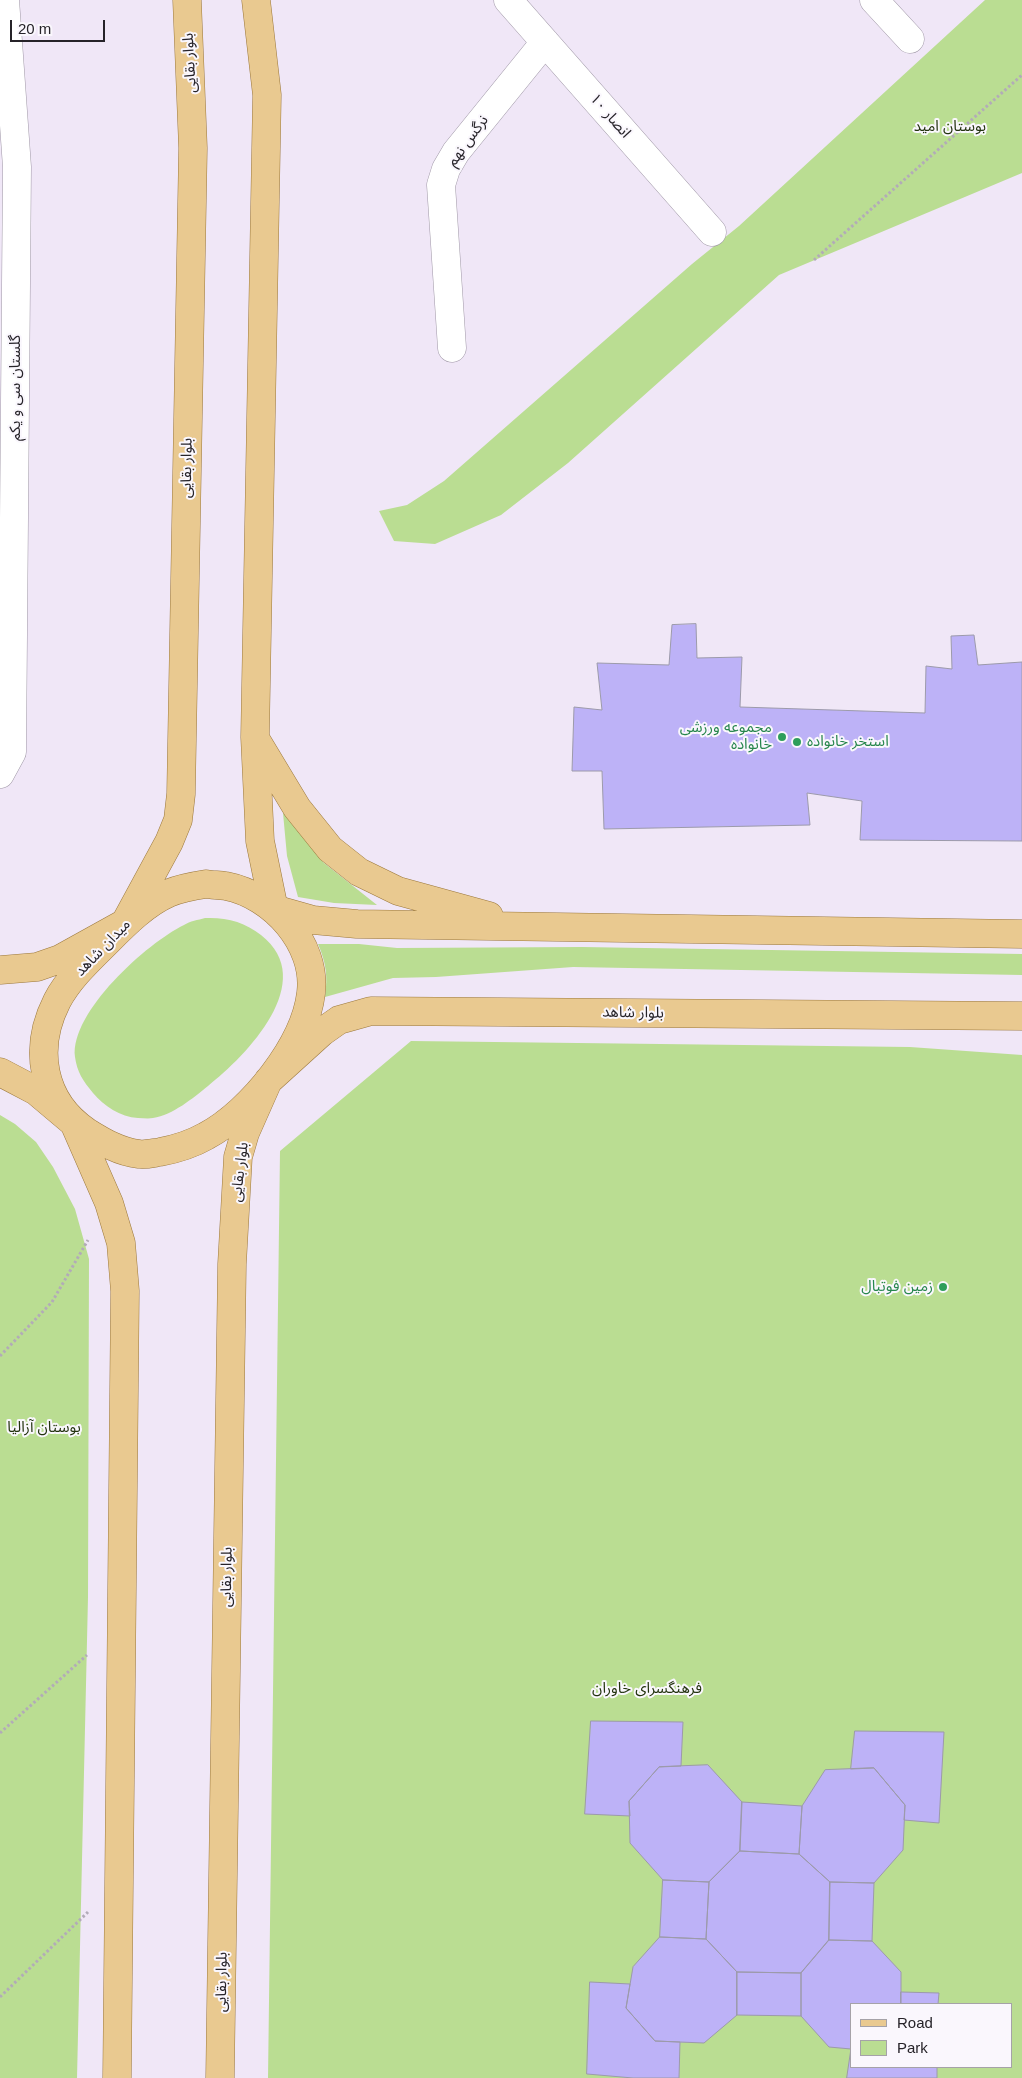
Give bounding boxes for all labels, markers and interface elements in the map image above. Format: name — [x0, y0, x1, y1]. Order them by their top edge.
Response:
scale bar — [12, 10, 108, 42]
text: 20 m — [18, 20, 51, 37]
street label: بلوار بقایی — [179, 32, 201, 94]
street label: انصار ۱۰ — [586, 90, 634, 142]
street label: نرگس نهم — [443, 112, 493, 170]
park label: بوستان امید — [914, 118, 986, 136]
street label: گلستان سی و یکم — [7, 335, 25, 441]
street label: بلوار بقایی — [177, 438, 197, 498]
place label: مجموعه ورزشی خانواده — [680, 719, 772, 754]
marker: مجموعه ورزشی خانواده — [776, 731, 788, 743]
place label: استخر خانواده — [807, 733, 889, 751]
marker: استخر خانواده — [791, 736, 803, 748]
street label: میدان شاهد — [71, 916, 135, 980]
street label: بلوار شاهد — [602, 1003, 664, 1023]
street label: بلوار بقایی — [227, 1141, 253, 1203]
place label: زمین فوتبال — [861, 1278, 933, 1296]
marker: زمین فوتبال — [937, 1281, 949, 1293]
park label: بوستان آزالیا — [7, 1419, 81, 1437]
street label: بلوار بقایی — [217, 1547, 237, 1607]
park label: فرهنگسرای خاوران — [592, 1680, 702, 1698]
street label: بلوار بقایی — [212, 1952, 232, 2012]
legend — [850, 2003, 1012, 2068]
text: Road — [897, 2014, 933, 2031]
text: Park — [897, 2039, 928, 2056]

